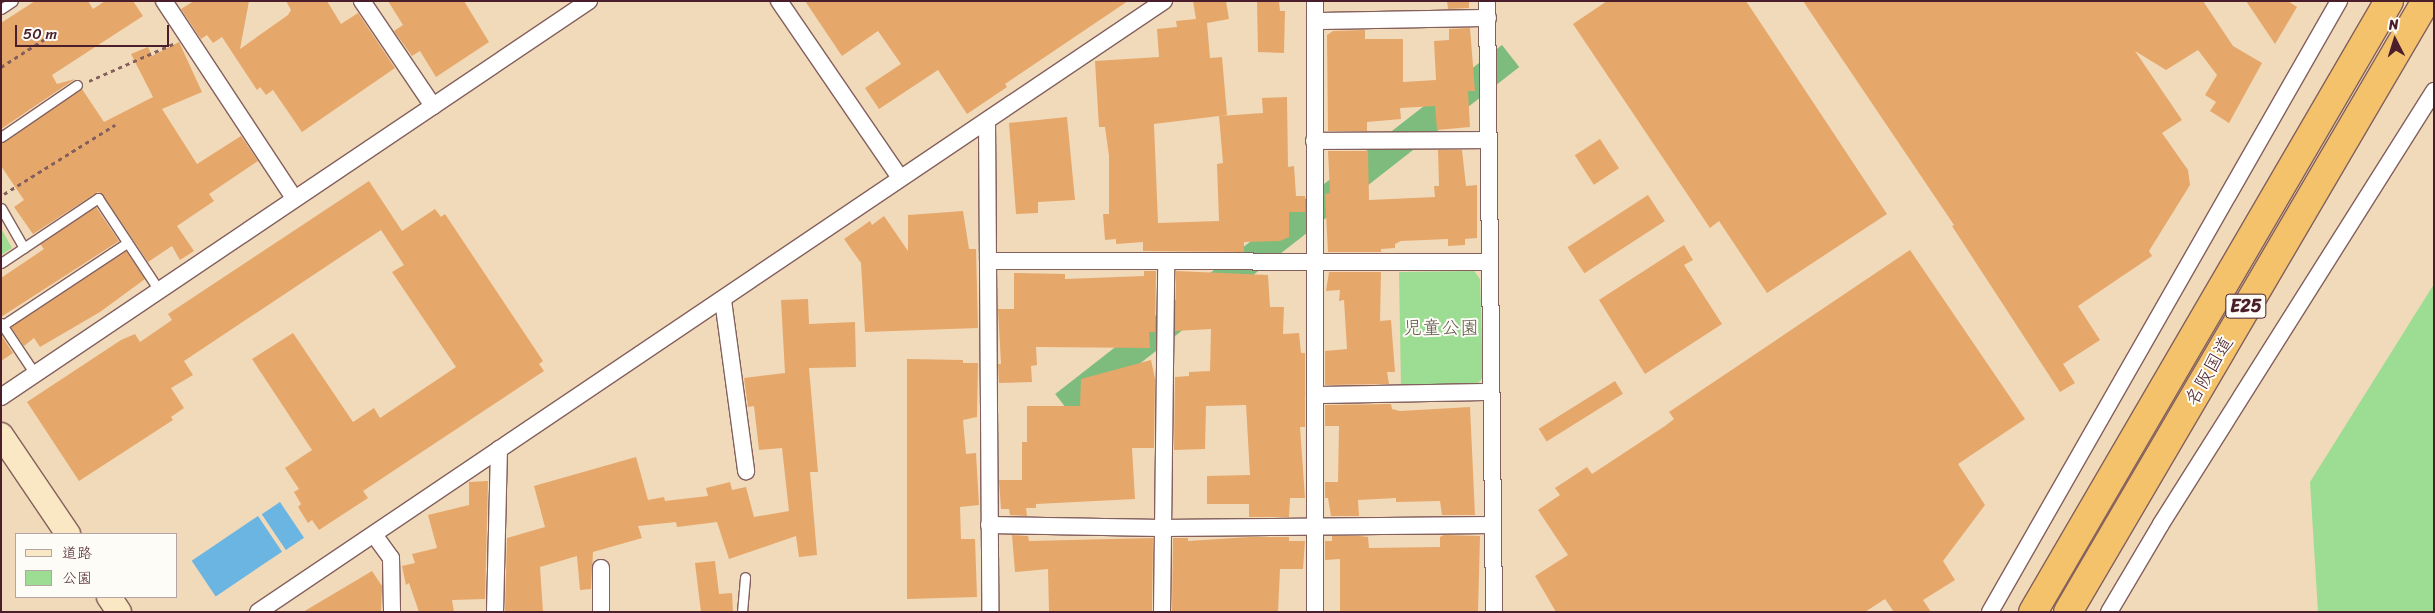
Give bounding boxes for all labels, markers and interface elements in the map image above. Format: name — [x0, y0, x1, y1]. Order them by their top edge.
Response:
text: N — [2388, 12, 2400, 37]
scale bar — [18, 15, 171, 47]
north arrow — [2370, 15, 2420, 65]
text: 50 m — [23, 21, 57, 47]
road number: E25 — [2225, 290, 2267, 322]
park label: 児童公園 — [1403, 317, 1479, 339]
street label: 名阪国道 — [2180, 332, 2238, 410]
legend — [15, 533, 178, 598]
text: 道路 — [62, 540, 92, 566]
text: 公園 — [62, 565, 92, 591]

